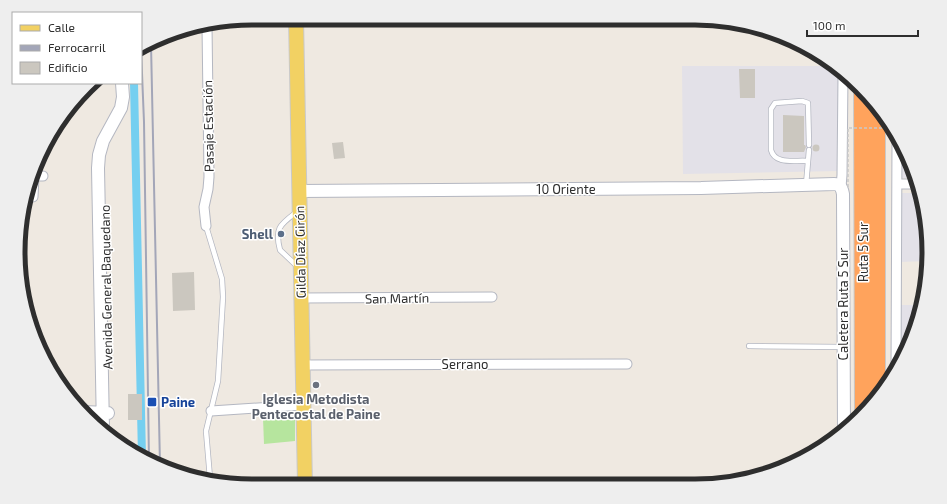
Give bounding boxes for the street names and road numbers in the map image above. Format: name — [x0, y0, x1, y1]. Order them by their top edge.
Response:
street label: Pasaje Estación — [199, 80, 217, 172]
street label: 10 Oriente — [536, 181, 596, 197]
street label: Avenida General Baquedano — [97, 204, 115, 370]
street label: Gilda Díaz Girón — [291, 206, 309, 298]
street label: Ruta 5 Sur — [855, 222, 871, 282]
street label: Caletera Ruta 5 Sur — [835, 248, 851, 360]
street label: San Martín — [365, 289, 429, 307]
street label: Serrano — [442, 356, 488, 372]

